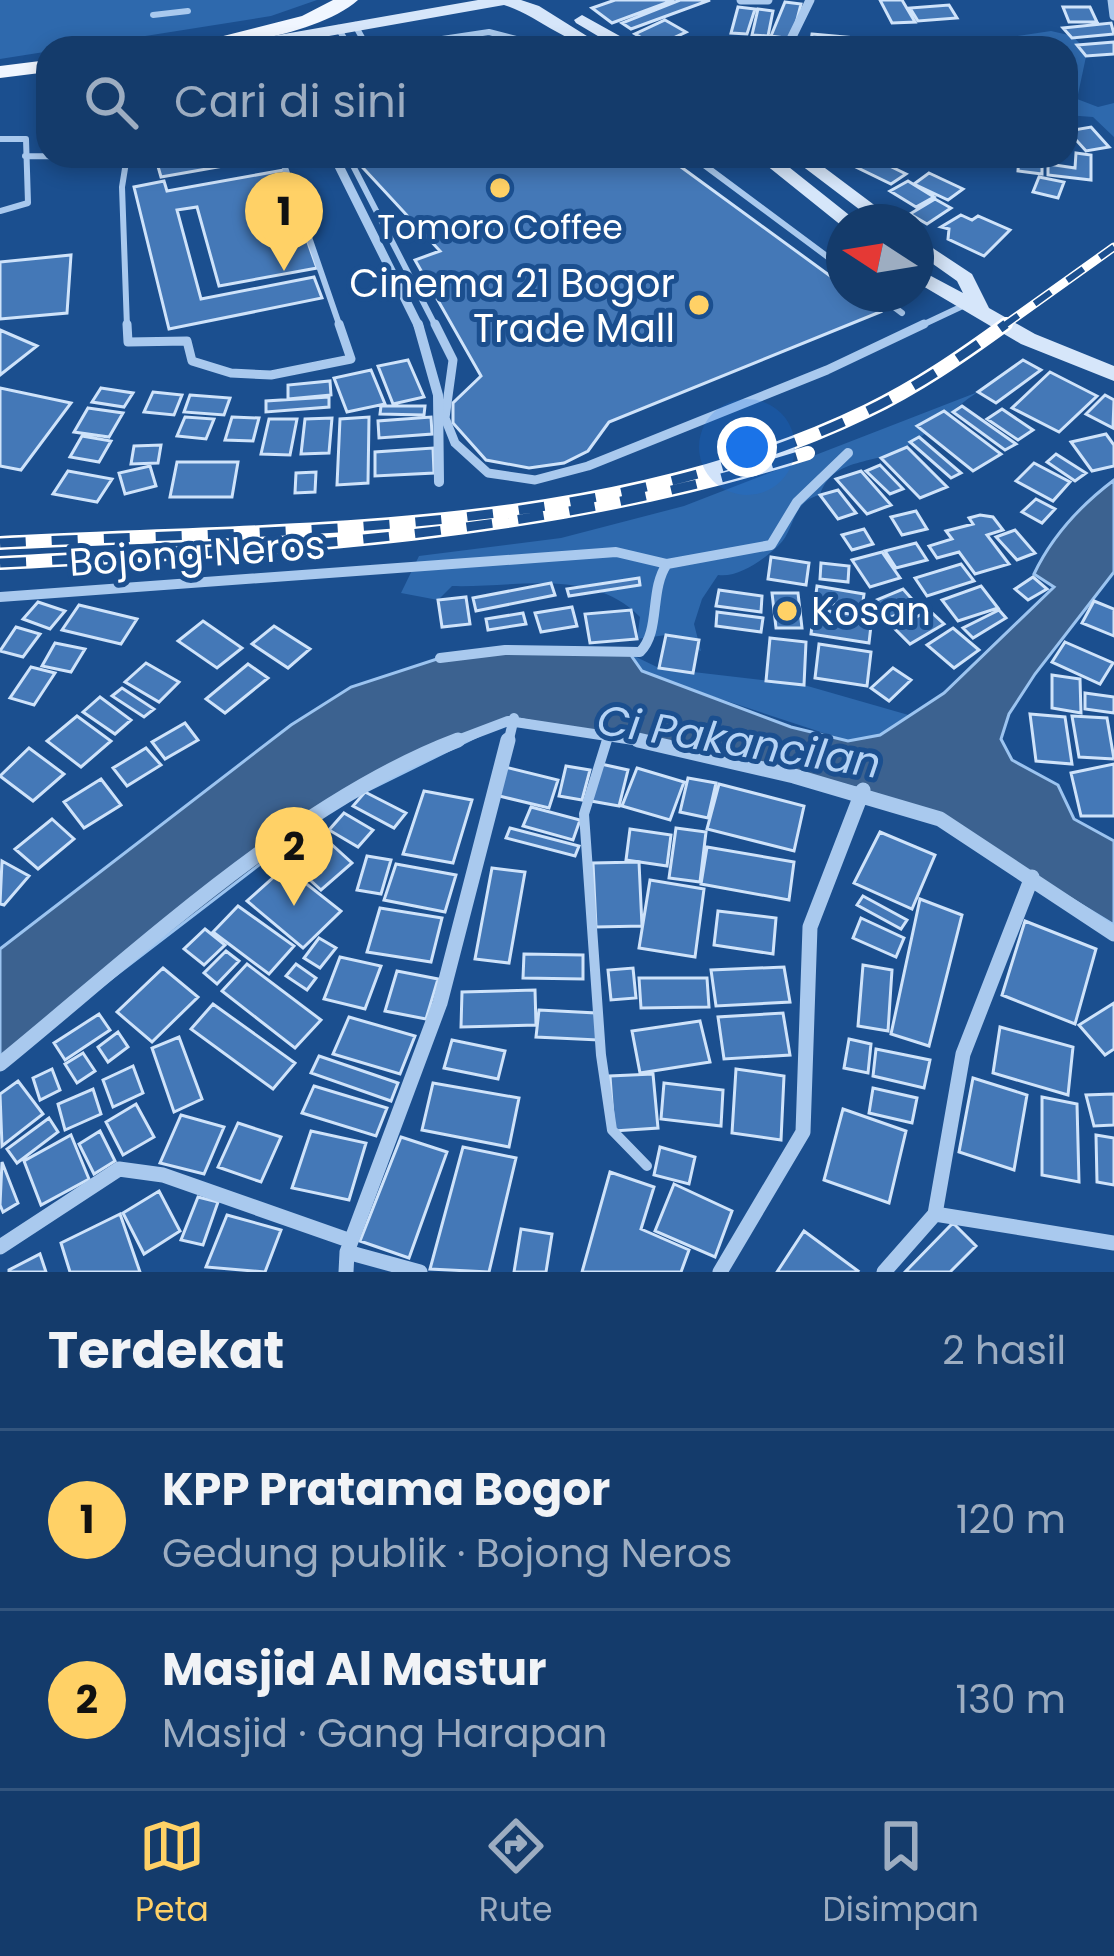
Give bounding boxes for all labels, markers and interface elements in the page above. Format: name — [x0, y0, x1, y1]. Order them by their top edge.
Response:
search box — [36, 36, 1078, 168]
icon: search — [78, 69, 144, 135]
text: Cari di sini — [174, 70, 407, 133]
pin: 1 — [245, 172, 323, 271]
marker: Tomoro Coffee — [487, 175, 513, 201]
place label: Tomoro Coffee — [377, 204, 623, 251]
north arrow — [826, 204, 934, 312]
place label: Cinema 21 Bogor Trade Mall — [349, 256, 675, 356]
marker: Cinema 21 Bogor Trade Mall — [686, 292, 712, 318]
your location — [717, 417, 777, 477]
street label: Bojong Neros — [67, 517, 327, 590]
place label: Kosan — [811, 584, 931, 639]
marker: Kosan — [774, 598, 800, 624]
water label: Ci Pakancilan — [593, 690, 885, 793]
pin: 2 — [255, 807, 333, 906]
text: Terdekat — [48, 1314, 284, 1386]
text: 2 hasil — [942, 1323, 1066, 1378]
text: KPP Pratama Bogor — [162, 1458, 610, 1521]
text: 1 — [80, 1492, 94, 1547]
text: 120 m — [956, 1492, 1066, 1547]
text: Gedung publik · Bojong Neros — [162, 1526, 732, 1581]
text: Masjid Al Mastur — [162, 1638, 546, 1701]
text: 2 — [76, 1672, 98, 1727]
text: 130 m — [955, 1672, 1066, 1727]
text: Masjid · Gang Harapan — [162, 1706, 607, 1761]
tab: Peta — [135, 1813, 209, 1935]
tab: Rute — [479, 1813, 553, 1935]
tab: Disimpan — [822, 1813, 979, 1935]

